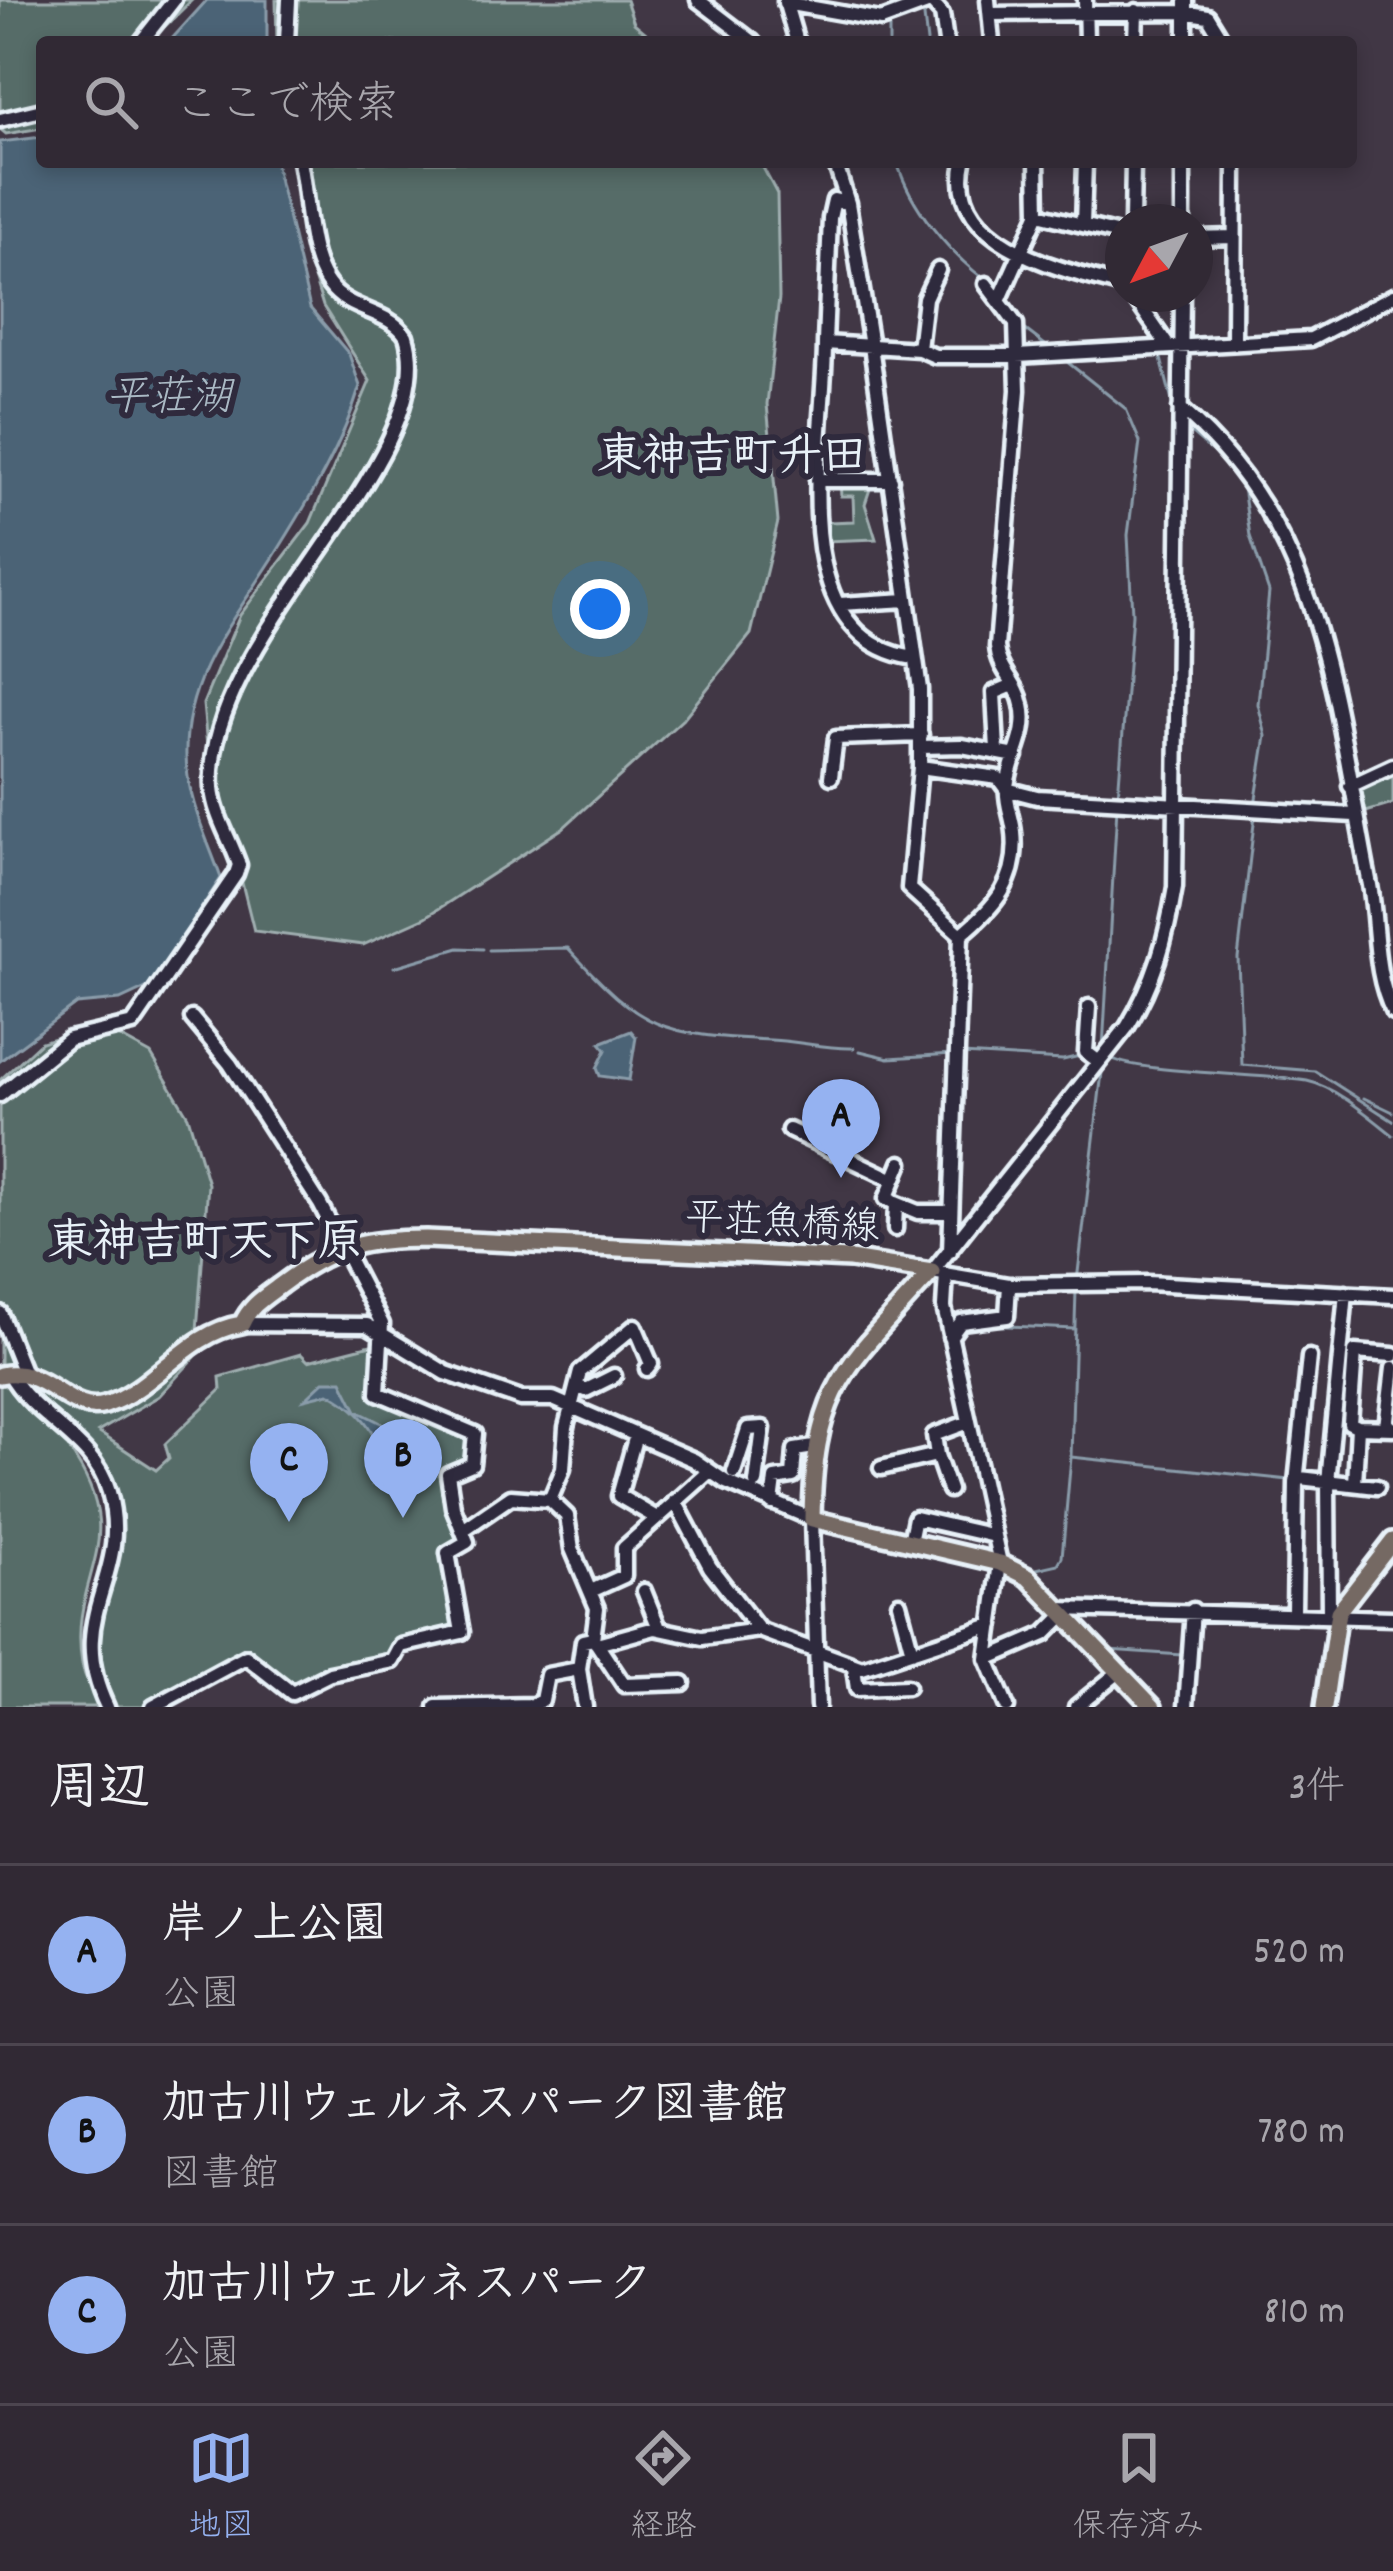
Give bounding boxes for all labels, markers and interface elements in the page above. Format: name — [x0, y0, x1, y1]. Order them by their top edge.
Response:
search box — [36, 36, 1357, 168]
icon: search — [78, 69, 144, 135]
text: ここで検索 — [174, 76, 399, 140]
north arrow — [1105, 204, 1213, 312]
water label: 平荘湖 — [106, 371, 235, 431]
district label: 東神吉町升田 — [597, 428, 867, 492]
your location — [570, 579, 630, 639]
pin: A — [802, 1079, 880, 1178]
street label: 平荘魚橋線 — [683, 1193, 881, 1259]
district label: 東神吉町天下原 — [47, 1214, 363, 1278]
pin: B — [364, 1419, 442, 1518]
pin: C — [250, 1423, 328, 1522]
text: 周辺 — [48, 1756, 150, 1828]
text: 3件 — [1289, 1763, 1345, 1818]
text: 岸ノ上公園 — [162, 1896, 387, 1960]
text: A — [76, 1927, 98, 1982]
text: 520 m — [1253, 1927, 1345, 1982]
text: 公園 — [162, 1970, 240, 2025]
text: 加古川ウェルネスパーク図書館 — [162, 2076, 788, 2140]
text: B — [78, 2107, 96, 2162]
text: 780 m — [1257, 2107, 1345, 2162]
text: 図書館 — [162, 2150, 279, 2205]
text: 加古川ウェルネスパーク — [162, 2256, 653, 2320]
text: C — [77, 2287, 97, 2342]
text: 810 m — [1264, 2287, 1345, 2342]
text: 公園 — [162, 2330, 240, 2385]
tab: 地図 — [188, 2425, 254, 2552]
tab: 経路 — [630, 2425, 696, 2552]
tab: 保存済み — [1073, 2425, 1205, 2552]

